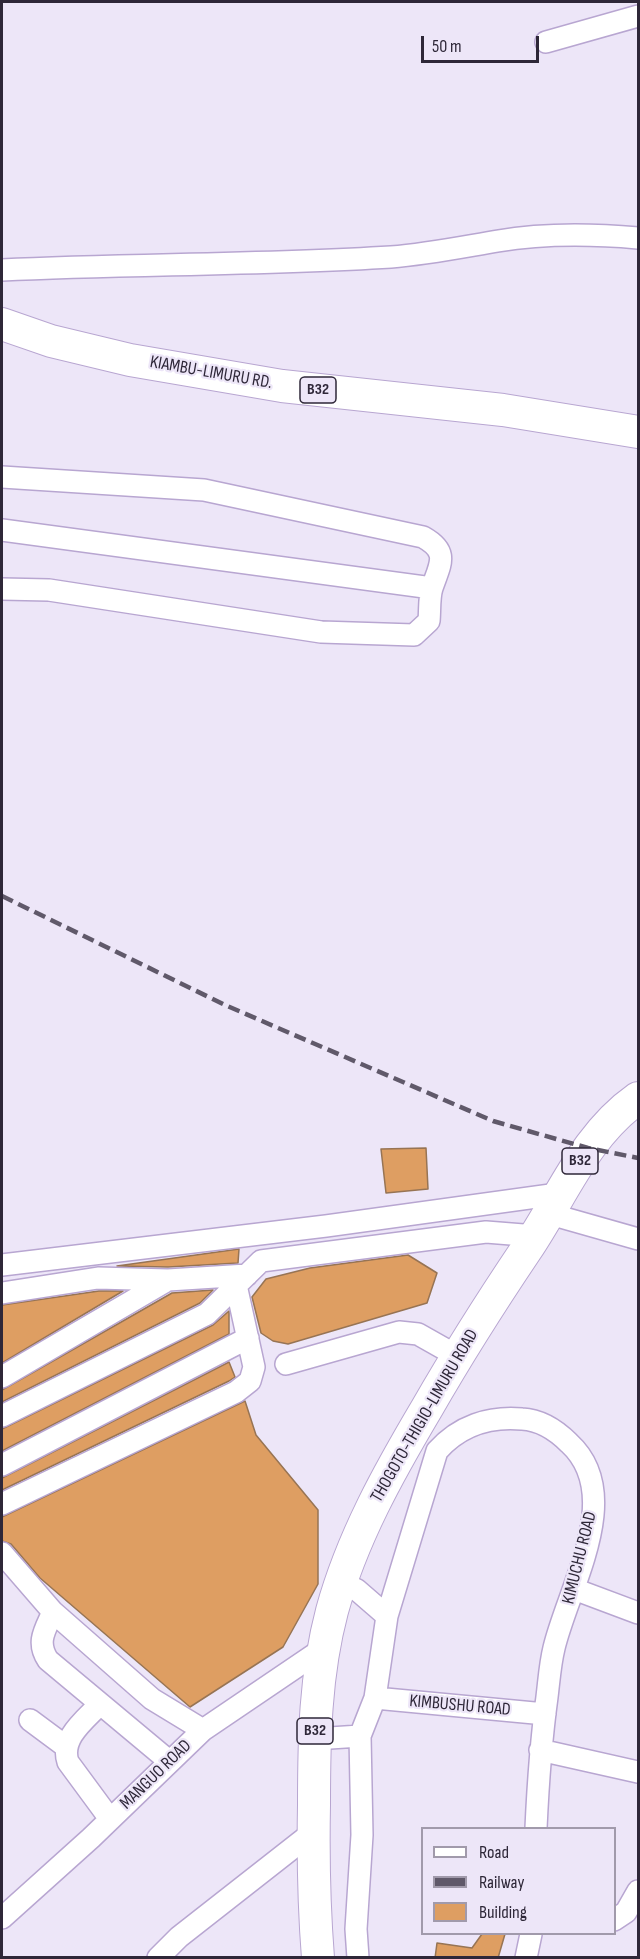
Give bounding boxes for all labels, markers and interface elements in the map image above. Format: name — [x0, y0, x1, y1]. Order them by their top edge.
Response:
scale bar — [424, 24, 542, 62]
text: 50 m — [432, 36, 462, 57]
street label: KIAMBU-LIMURU RD. — [148, 352, 274, 394]
road number: B32 — [300, 377, 336, 403]
road number: B32 — [562, 1148, 598, 1174]
street label: THOGOTO-THIGIO-LIMURU ROAD — [367, 1326, 483, 1506]
street label: KIMUCHU ROAD — [558, 1510, 602, 1606]
street label: KIMBUSHU ROAD — [409, 1691, 511, 1721]
road number: B32 — [297, 1718, 333, 1744]
street label: MANGUO ROAD — [116, 1736, 196, 1814]
legend — [421, 1827, 616, 1935]
text: Road — [479, 1842, 509, 1863]
text: Railway — [479, 1872, 524, 1893]
text: Building — [479, 1902, 527, 1923]

